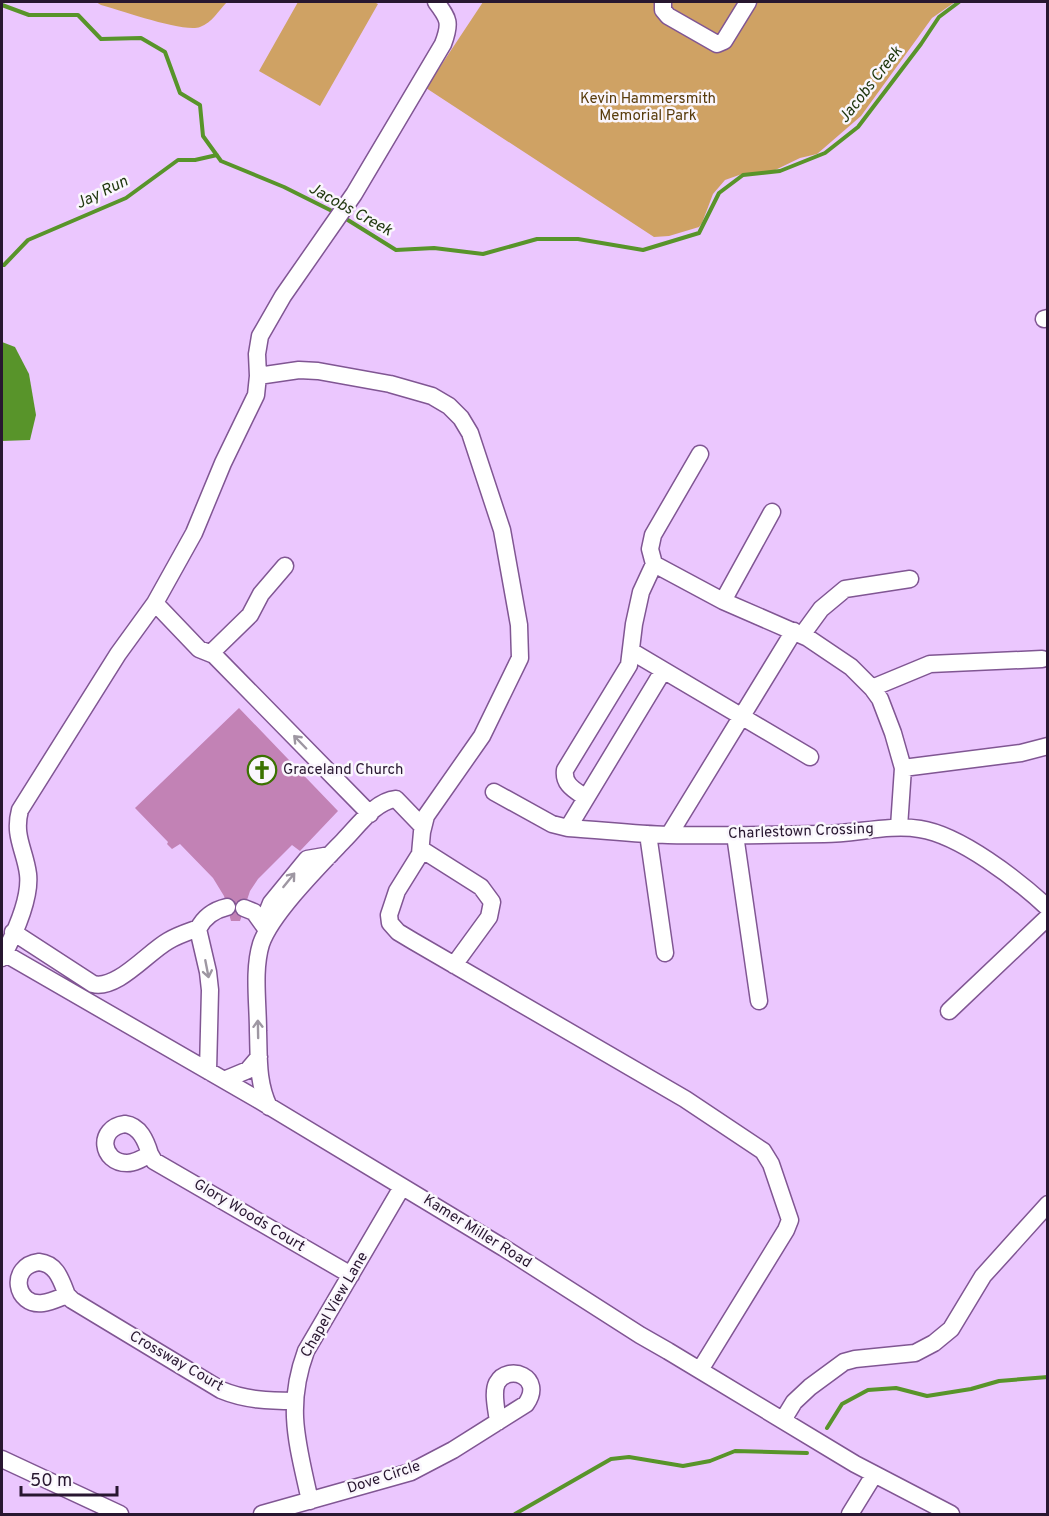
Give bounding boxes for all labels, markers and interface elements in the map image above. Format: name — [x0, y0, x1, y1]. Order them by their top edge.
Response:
water label: Jacobs Creek — [835, 42, 908, 128]
park label: Kevin Hammersmith Memorial Park — [580, 90, 716, 126]
water label: Jay Run — [73, 172, 132, 214]
water label: Jacobs Creek — [305, 179, 396, 242]
one-way arrow — [292, 735, 307, 750]
church icon: Graceland Church — [246, 754, 278, 786]
place label: Graceland Church — [283, 761, 403, 780]
street label: Charlestown Crossing — [728, 820, 874, 844]
one-way arrow — [283, 872, 296, 888]
one-way arrow — [202, 959, 213, 978]
one-way arrow — [252, 1020, 264, 1040]
street label: Glory Woods Court — [190, 1175, 308, 1257]
street label: Kamer Miller Road — [419, 1191, 535, 1273]
street label: Chapel View Lane — [297, 1249, 373, 1361]
street label: Crossway Court — [126, 1327, 226, 1397]
street label: Dove Circle — [345, 1457, 423, 1499]
scale bar — [21, 1459, 117, 1497]
text: 50 m — [30, 1470, 72, 1493]

